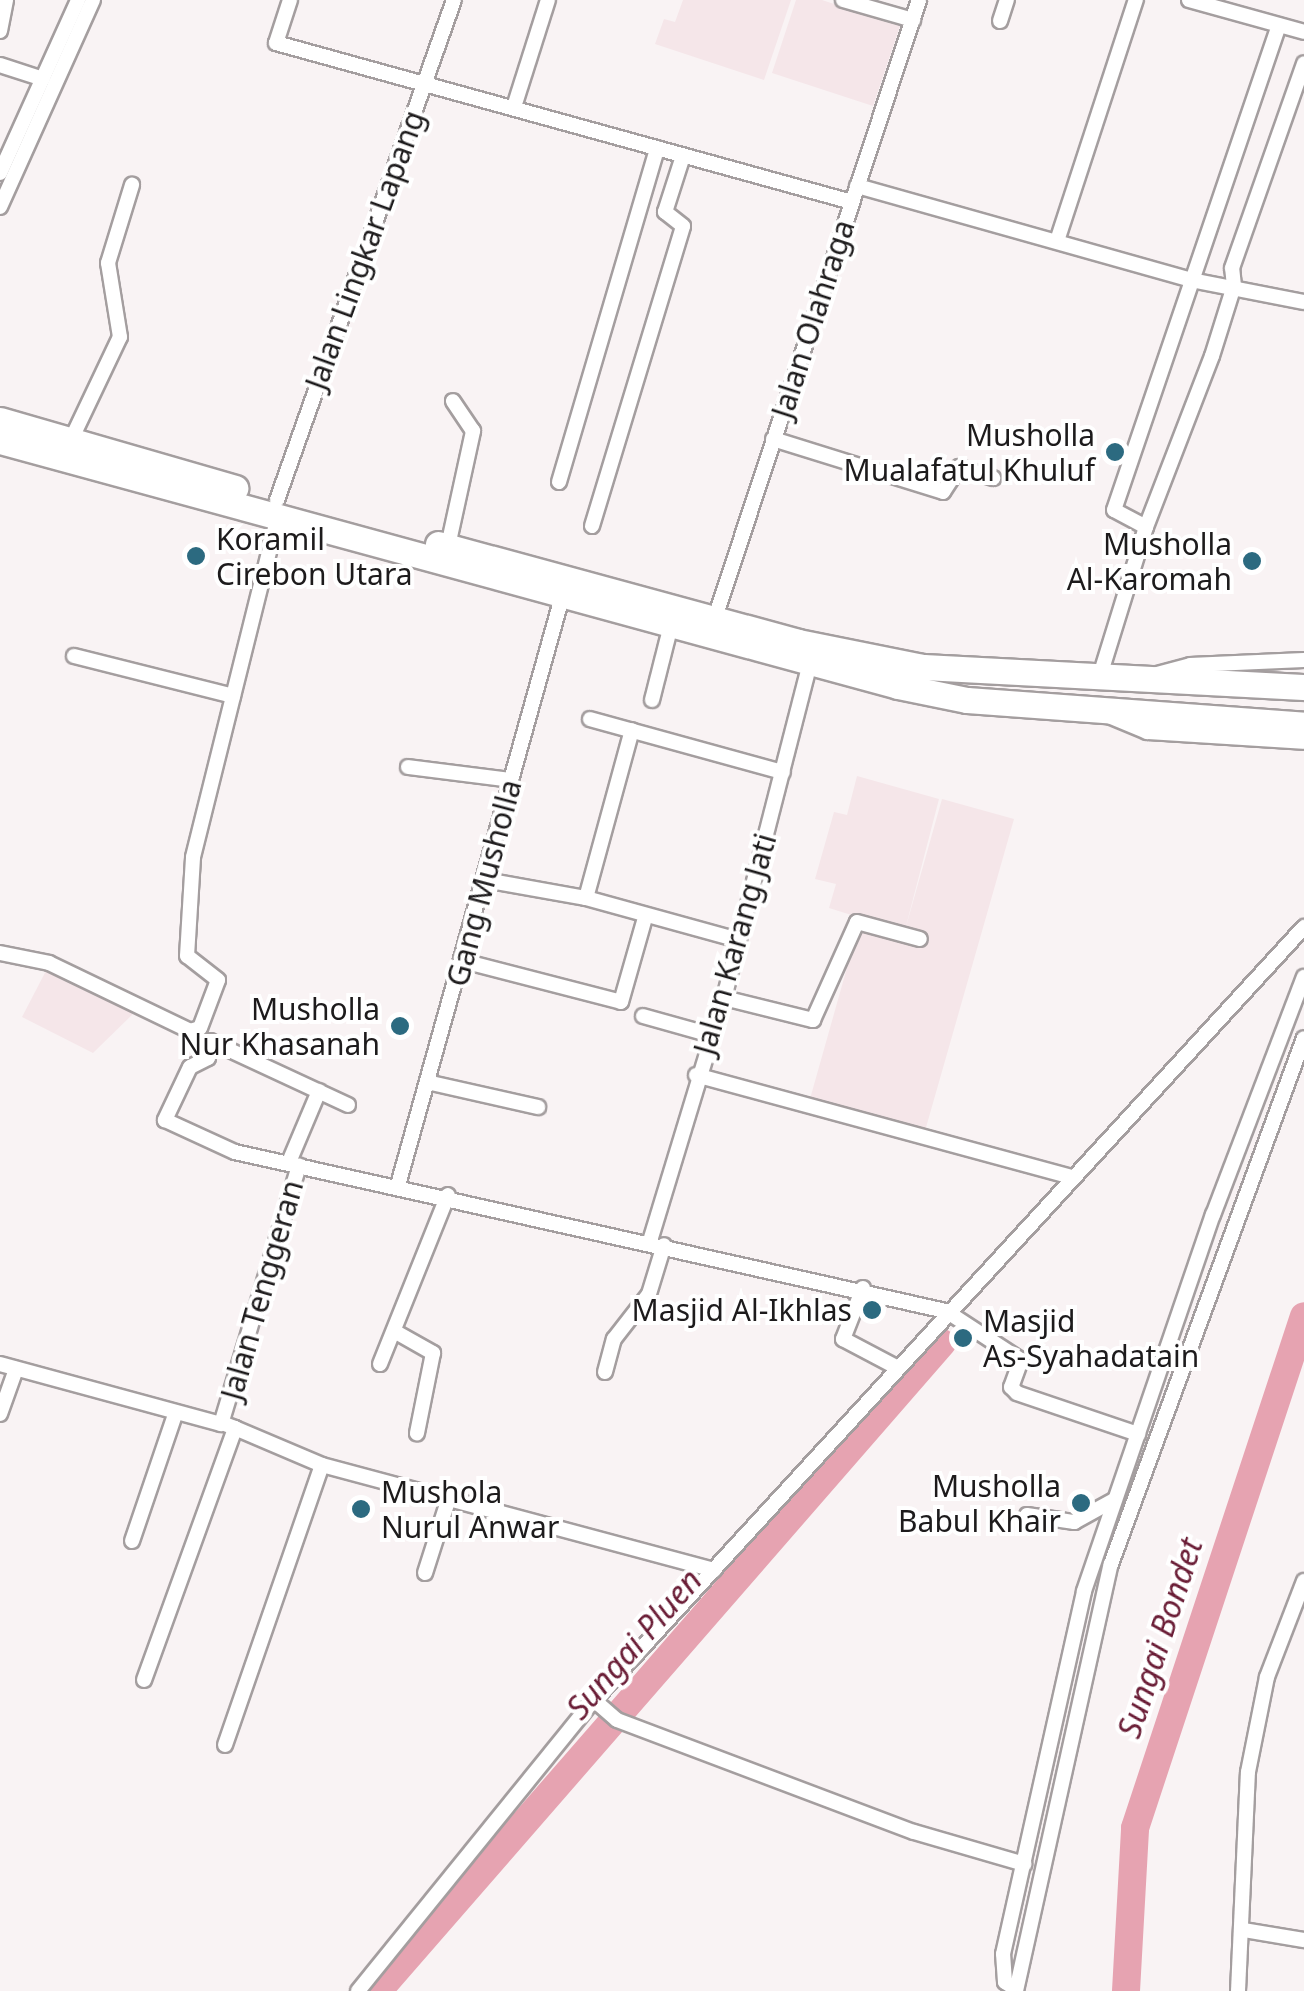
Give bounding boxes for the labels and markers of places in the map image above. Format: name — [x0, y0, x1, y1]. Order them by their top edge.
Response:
place label: Musholla Mualafatul Khuluf — [844, 417, 1095, 488]
marker: Musholla Mualafatul Khuluf — [1104, 441, 1126, 463]
place label: Koramil Cirebon Utara — [216, 521, 413, 592]
place label: Musholla Al-Karomah — [1067, 526, 1232, 596]
marker: Koramil Cirebon Utara — [185, 545, 207, 567]
marker: Musholla Al-Karomah — [1241, 550, 1263, 572]
place label: Musholla Nur Khasanah — [179, 991, 380, 1062]
marker: Musholla Nur Khasanah — [389, 1015, 411, 1037]
place label: Masjid Al-Ikhlas — [632, 1292, 852, 1328]
marker: Masjid Al-Ikhlas — [861, 1299, 883, 1321]
place label: Masjid As-Syahadatain — [983, 1303, 1199, 1374]
marker: Masjid As-Syahadatain — [952, 1327, 974, 1349]
place label: Musholla Babul Khair — [898, 1468, 1061, 1538]
place label: Mushola Nurul Anwar — [381, 1474, 559, 1544]
marker: Musholla Babul Khair — [1070, 1492, 1092, 1514]
marker: Mushola Nurul Anwar — [350, 1498, 372, 1520]

